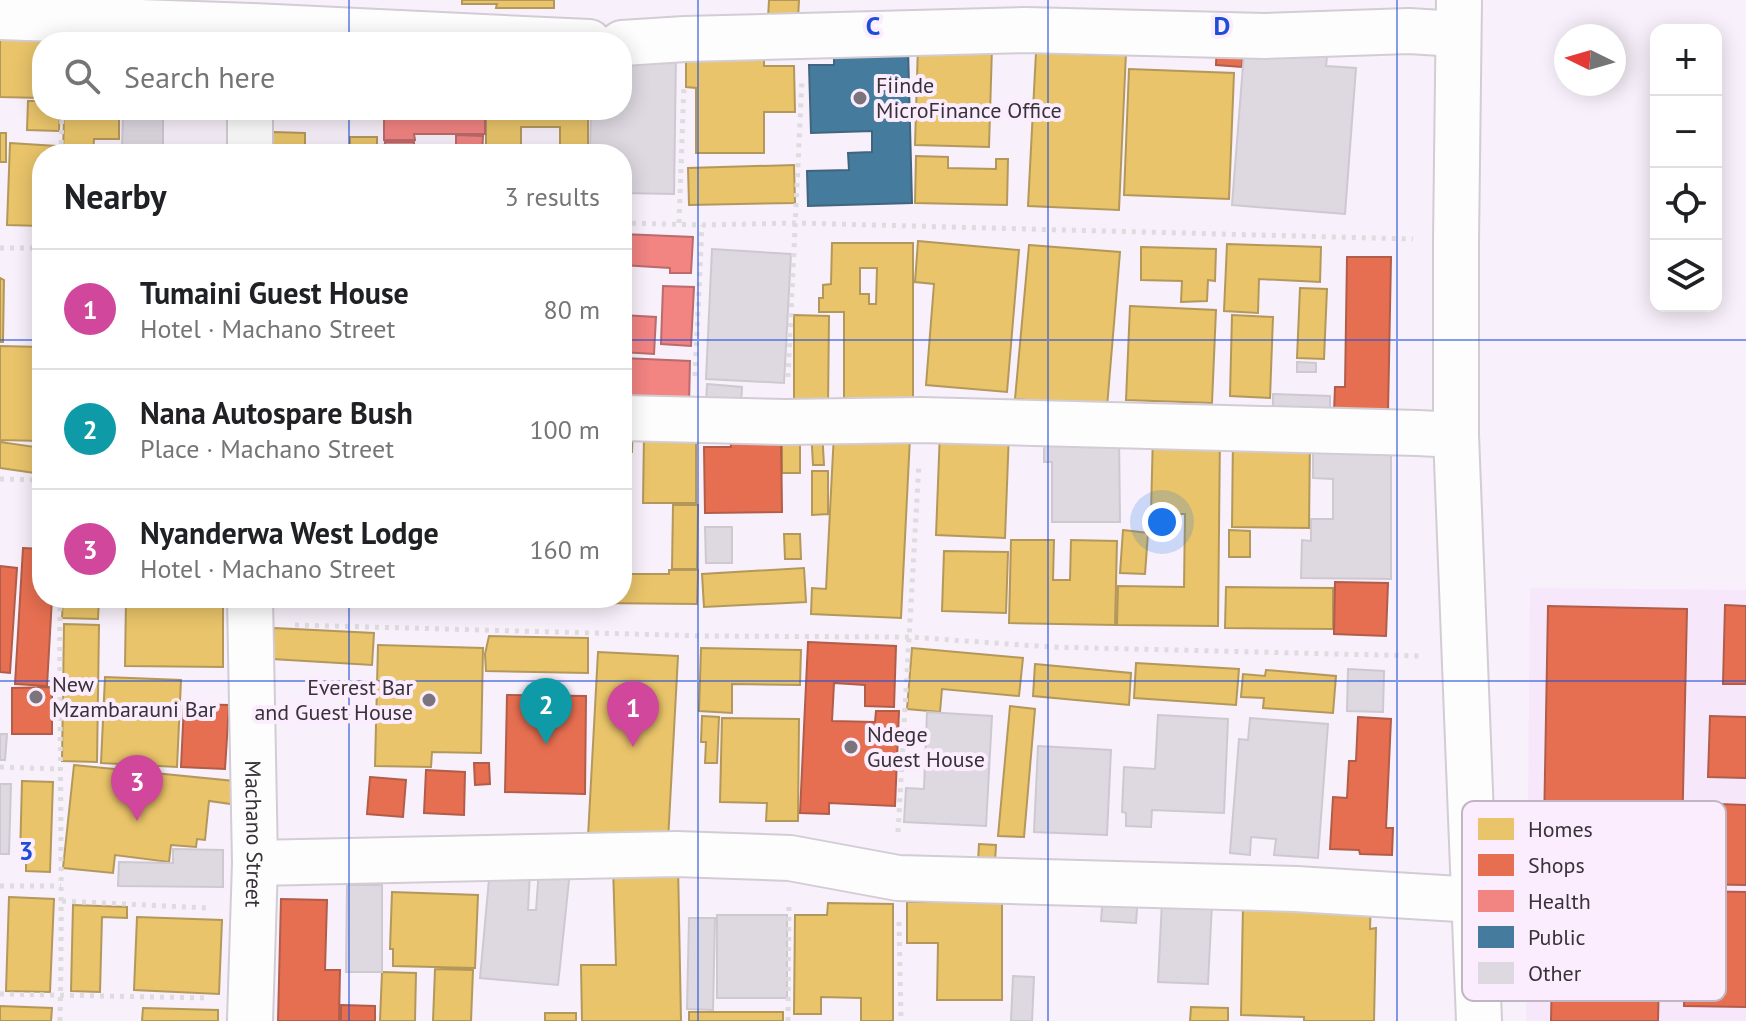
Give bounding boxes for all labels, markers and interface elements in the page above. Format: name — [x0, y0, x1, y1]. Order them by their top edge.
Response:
text: C — [866, 9, 880, 42]
text: D — [1214, 9, 1230, 42]
north arrow — [1554, 24, 1626, 96]
map controls — [1650, 24, 1722, 312]
button: + — [1650, 24, 1722, 96]
search box — [32, 32, 632, 120]
icon: search — [60, 54, 104, 98]
text: Search here — [124, 57, 275, 96]
place label: Fiinde MicroFinance Office — [876, 71, 1062, 124]
marker: Fiinde MicroFinance Office — [851, 89, 869, 107]
button: − — [1650, 96, 1722, 168]
button: locate — [1650, 168, 1722, 240]
text: Nearby — [64, 174, 166, 218]
text: 3 results — [505, 180, 600, 213]
button: layers — [1650, 240, 1722, 312]
text: Tumaini Guest House — [140, 273, 409, 312]
text: 1 — [83, 293, 97, 326]
text: 80 m — [544, 293, 600, 326]
text: Hotel · Machano Street — [140, 312, 395, 345]
text: Nana Autospare Bush — [140, 393, 413, 432]
text: 2 — [83, 413, 97, 446]
text: 100 m — [529, 413, 600, 446]
text: Place · Machano Street — [140, 432, 394, 465]
your location — [1142, 502, 1182, 542]
text: Nyanderwa West Lodge — [140, 513, 439, 552]
text: 3 — [83, 533, 97, 566]
text: 160 m — [529, 533, 600, 566]
text: Hotel · Machano Street — [140, 552, 395, 585]
place label: New Mzambarauni Bar — [52, 670, 217, 723]
place label: Everest Bar and Guest House — [254, 673, 414, 726]
pin: 2 — [520, 678, 572, 744]
pin: 1 — [607, 681, 659, 747]
marker: New Mzambarauni Bar — [27, 688, 45, 706]
marker: Everest Bar and Guest House — [420, 691, 438, 709]
place label: Ndege Guest House — [867, 720, 985, 773]
marker: Ndege Guest House — [842, 738, 860, 756]
pin: 3 — [111, 755, 163, 821]
street label: Machano Street — [239, 760, 269, 908]
legend — [1462, 801, 1726, 1001]
text: Homes — [1528, 815, 1593, 843]
text: 3 — [19, 834, 33, 867]
text: Shops — [1528, 851, 1585, 879]
text: Health — [1528, 887, 1591, 915]
text: Public — [1528, 923, 1586, 951]
text: Other — [1528, 959, 1582, 987]

